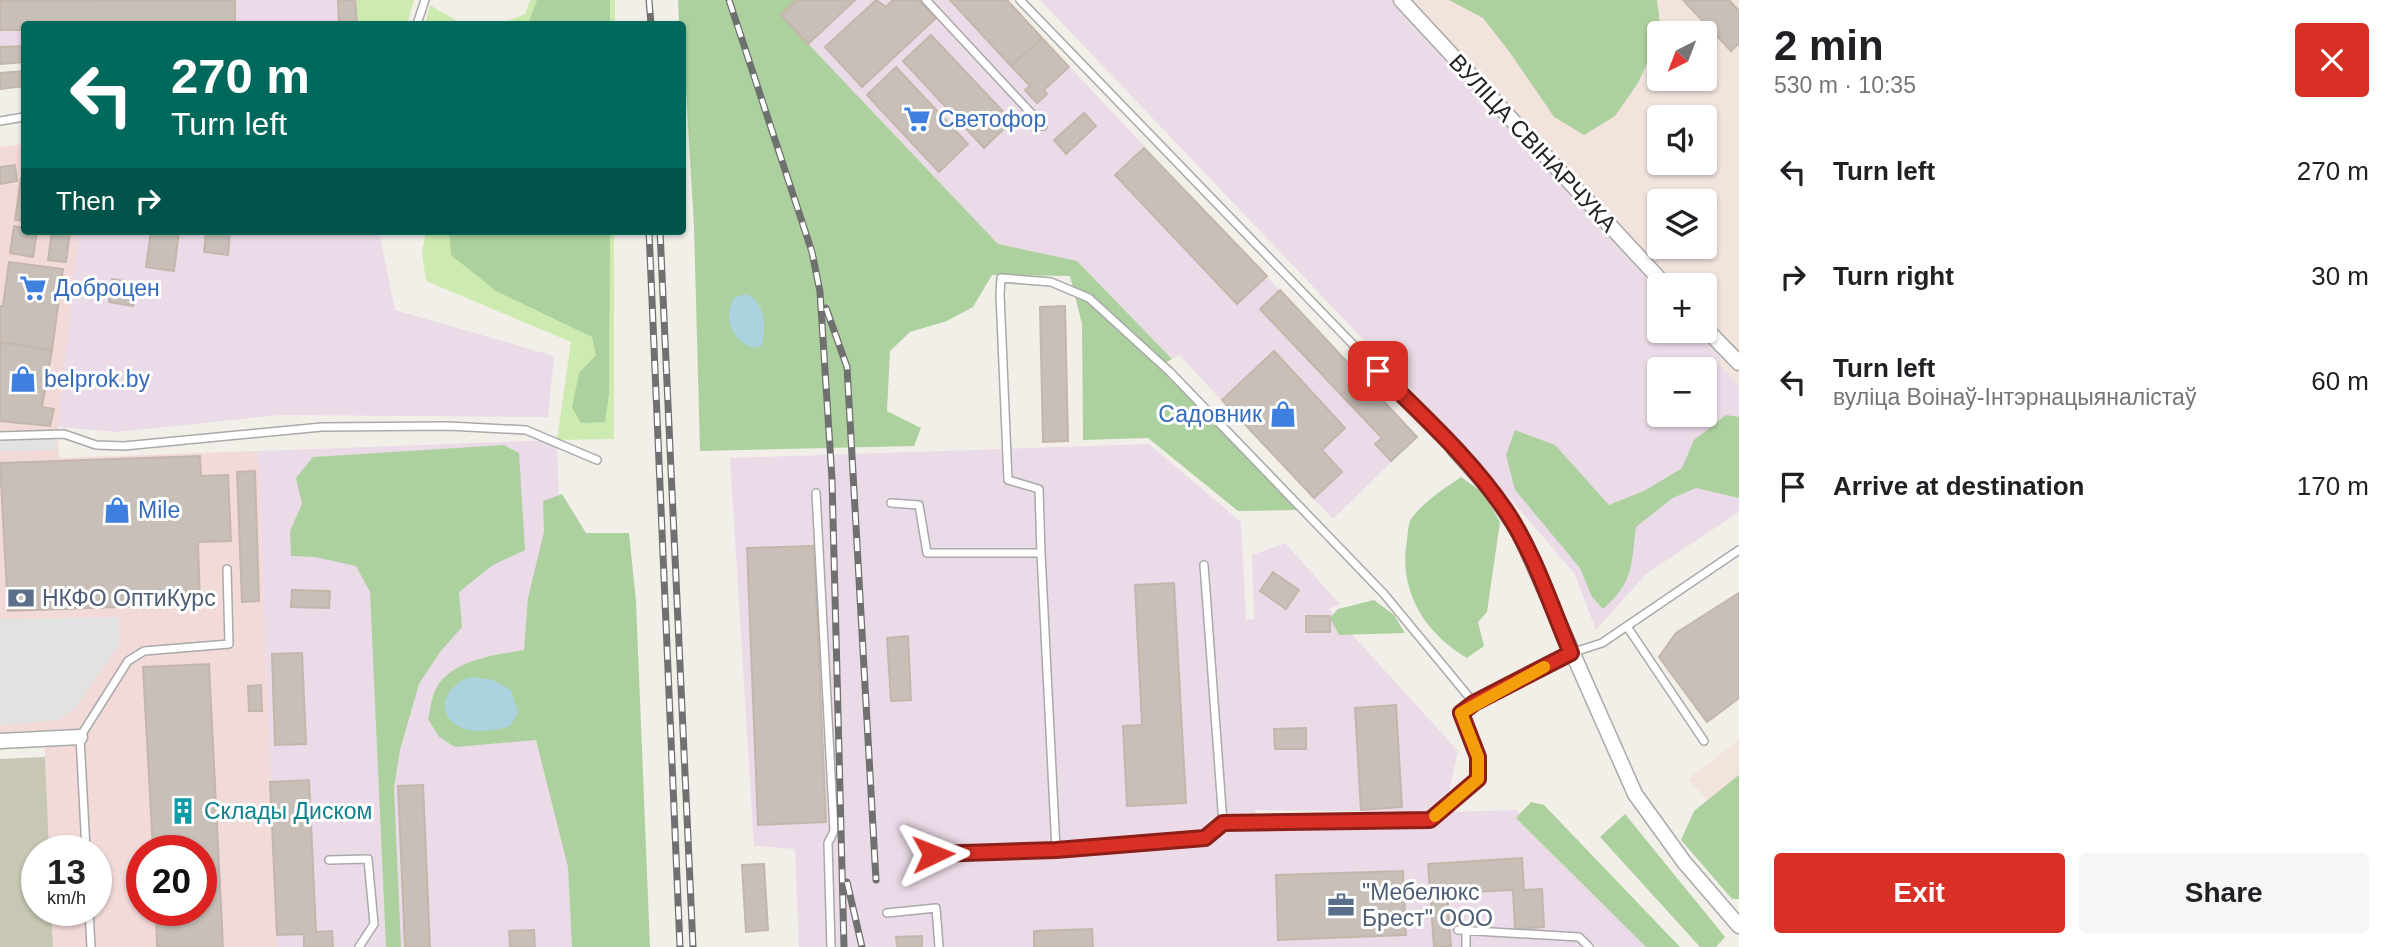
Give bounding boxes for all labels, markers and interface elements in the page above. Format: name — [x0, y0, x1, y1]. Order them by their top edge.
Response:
north arrow — [1647, 21, 1717, 91]
map controls — [1647, 21, 1717, 427]
text: 2 min — [1774, 22, 1884, 69]
button: close — [2295, 23, 2369, 97]
icon: left — [56, 49, 147, 140]
text: 270 m — [171, 49, 310, 103]
street label: ВУЛІЦА СВІНАРЧУКА — [1444, 49, 1622, 238]
text: 530 m · 10:35 — [1774, 72, 1916, 98]
supermarket icon: Светофор — [902, 104, 932, 134]
button: sound — [1647, 105, 1717, 175]
text: Turn left — [171, 106, 287, 142]
place label: Светофор — [938, 106, 1046, 132]
icon: left — [1774, 153, 1812, 191]
text: Turn left — [1833, 156, 1935, 186]
text: 270 m — [2297, 156, 2369, 186]
icon: right — [129, 182, 167, 220]
text: Then — [56, 186, 115, 216]
button: layers — [1647, 189, 1717, 259]
icon: right — [1774, 258, 1812, 296]
text: Turn right — [1833, 261, 1954, 291]
text: 30 m — [2311, 261, 2369, 291]
supermarket icon: Доброцен — [18, 273, 48, 303]
button: + — [1647, 273, 1717, 343]
place label: Доброцен — [54, 275, 160, 301]
pin — [1348, 341, 1408, 401]
icon: arrive — [1359, 352, 1397, 390]
text: Turn left — [1833, 353, 1935, 383]
button: − — [1647, 357, 1717, 427]
icon: left — [1774, 363, 1812, 401]
shop icon: belprok.by — [8, 364, 38, 394]
place label: belprok.by — [44, 366, 151, 392]
text: 60 m — [2311, 366, 2369, 396]
text: вуліца Воінаў-Інтэрнацыяналістаў — [1833, 384, 2196, 410]
shop icon: Садовник — [1268, 399, 1298, 429]
place label: Садовник — [1158, 401, 1263, 427]
icon: arrive — [1774, 468, 1812, 506]
text: Arrive at destination — [1833, 471, 2084, 501]
text: 170 m — [2297, 471, 2369, 501]
shop icon: Mile — [102, 495, 132, 525]
place label: Mile — [138, 497, 180, 523]
bank icon: НКФО ОптиКурс — [6, 583, 36, 613]
place label: НКФО ОптиКурс — [42, 585, 216, 611]
building icon: Склады Диском — [168, 796, 198, 826]
place label: Склады Диском — [204, 798, 372, 824]
position arrow — [896, 817, 970, 891]
speed limit sign: 20 — [126, 835, 217, 926]
text: 13 — [47, 852, 86, 891]
button: Exit — [1774, 853, 2065, 933]
button: Share — [2079, 853, 2369, 933]
place label: "Мебелюкс Брест" ООО — [1362, 879, 1493, 931]
text: km/h — [47, 888, 86, 908]
office icon: "Мебелюкс Брест" ООО — [1326, 890, 1356, 920]

